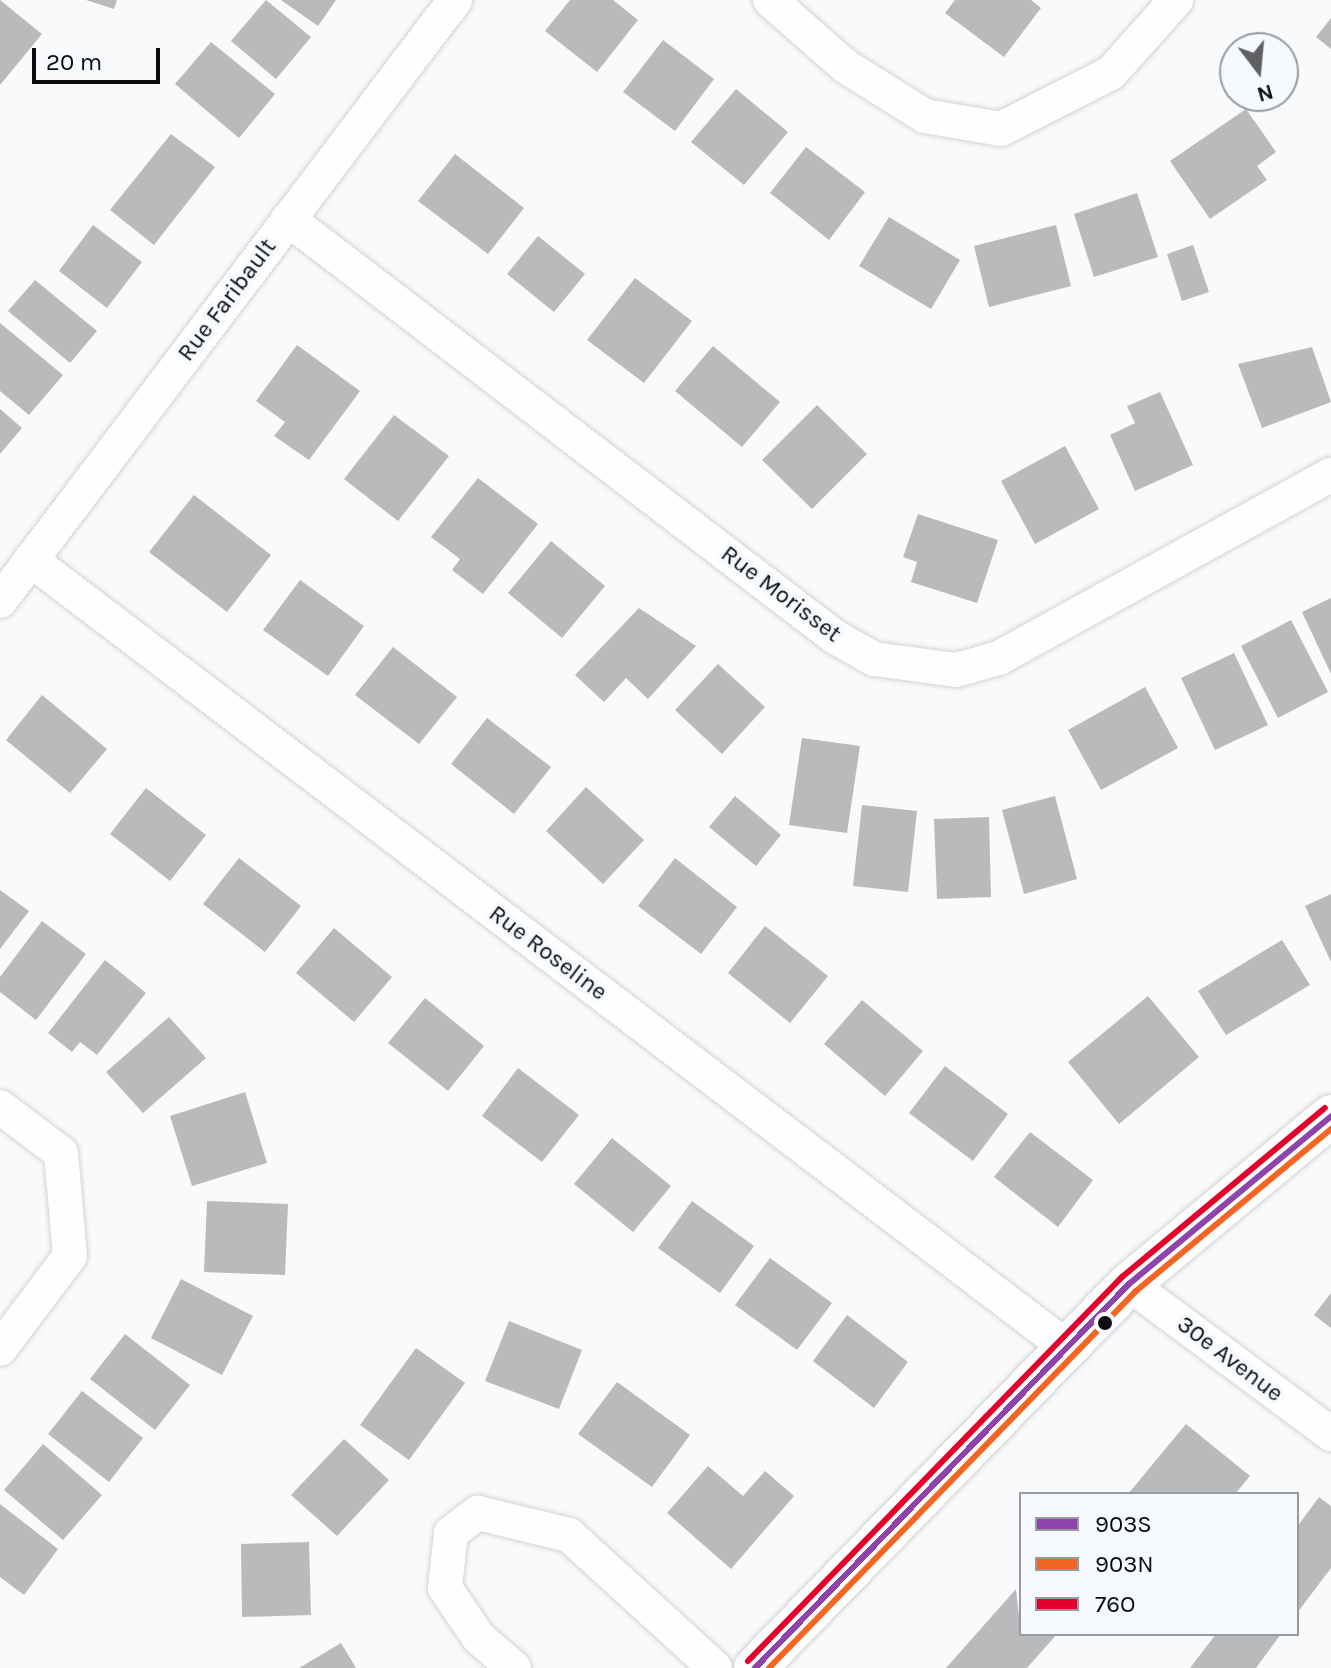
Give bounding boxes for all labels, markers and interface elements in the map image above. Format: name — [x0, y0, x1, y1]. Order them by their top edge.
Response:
scale bar — [36, 32, 164, 82]
north arrow — [1219, 32, 1299, 112]
text: 20 m — [46, 48, 102, 76]
text: N — [1254, 78, 1276, 108]
street label: Rue Faribault — [172, 233, 282, 367]
street label: Rue Morisset — [715, 539, 847, 649]
street label: Rue Roseline — [483, 899, 613, 1007]
street label: 30e Avenue — [1171, 1310, 1289, 1408]
unlabelled marker — [1097, 1315, 1113, 1331]
legend — [1019, 1492, 1299, 1636]
text: 903S — [1095, 1510, 1152, 1538]
text: 903N — [1095, 1550, 1154, 1578]
text: 76O — [1095, 1590, 1136, 1618]

